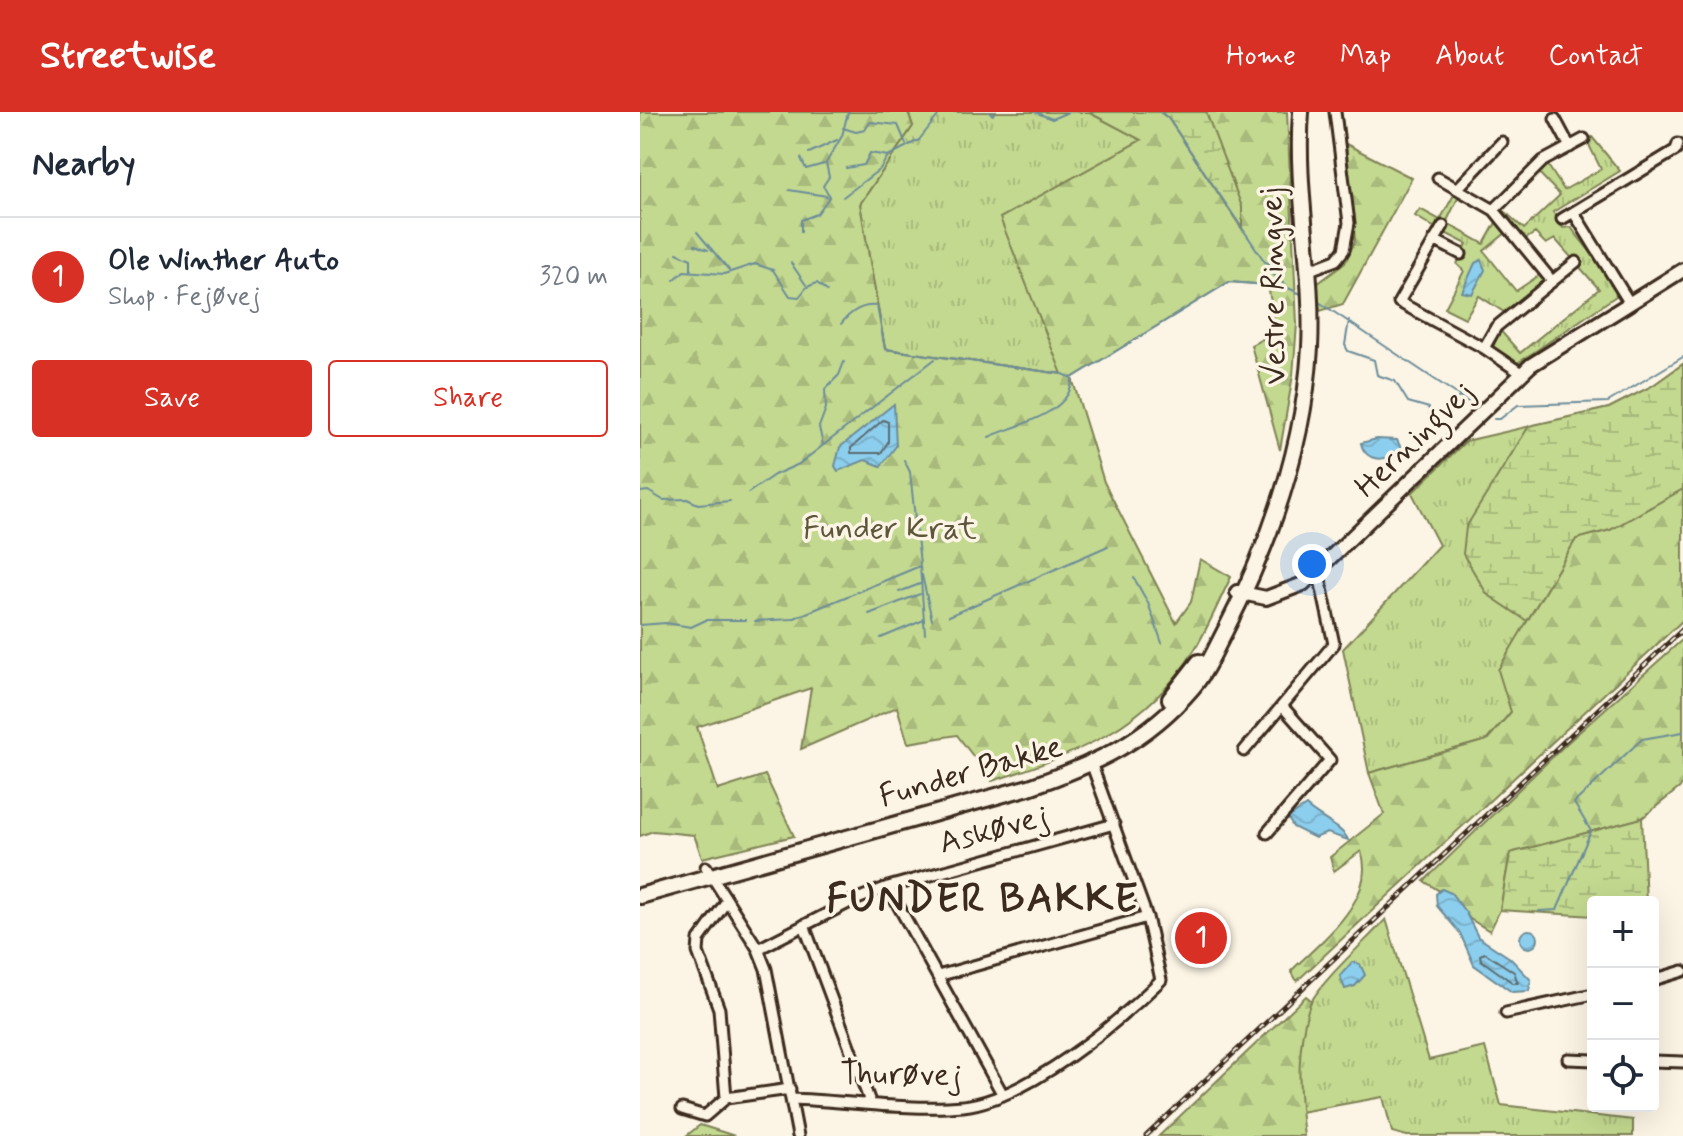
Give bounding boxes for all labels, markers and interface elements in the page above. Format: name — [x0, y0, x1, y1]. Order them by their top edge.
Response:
text: Streetwise — [40, 32, 216, 81]
text: Home — [1226, 38, 1296, 75]
text: Map — [1340, 38, 1391, 75]
text: About — [1435, 38, 1504, 75]
text: Contact — [1548, 38, 1643, 75]
text: Nearby — [32, 142, 136, 187]
street label: Vestre Ringvej — [1251, 187, 1297, 385]
text: Ole Winther Auto — [108, 241, 339, 280]
text: 1 — [52, 260, 64, 294]
text: 320 m — [539, 260, 608, 294]
text: Shop · Fejøvej — [108, 280, 261, 314]
button: Save — [32, 360, 312, 437]
button: Share — [328, 360, 608, 437]
street label: Herningvej — [1346, 372, 1486, 510]
park label: Funder Krat — [803, 508, 977, 550]
your location — [1292, 544, 1332, 584]
street label: Funder Bakke — [874, 726, 1068, 818]
street label: Askøvej — [935, 795, 1053, 865]
district label: FUNDER BAKKE — [826, 874, 1140, 926]
map controls — [1587, 896, 1659, 1112]
button: + — [1587, 896, 1659, 968]
pin: 1 — [1175, 908, 1227, 968]
button: − — [1587, 968, 1659, 1040]
button: locate — [1587, 1040, 1659, 1112]
street label: Thurøvej — [840, 1053, 962, 1097]

